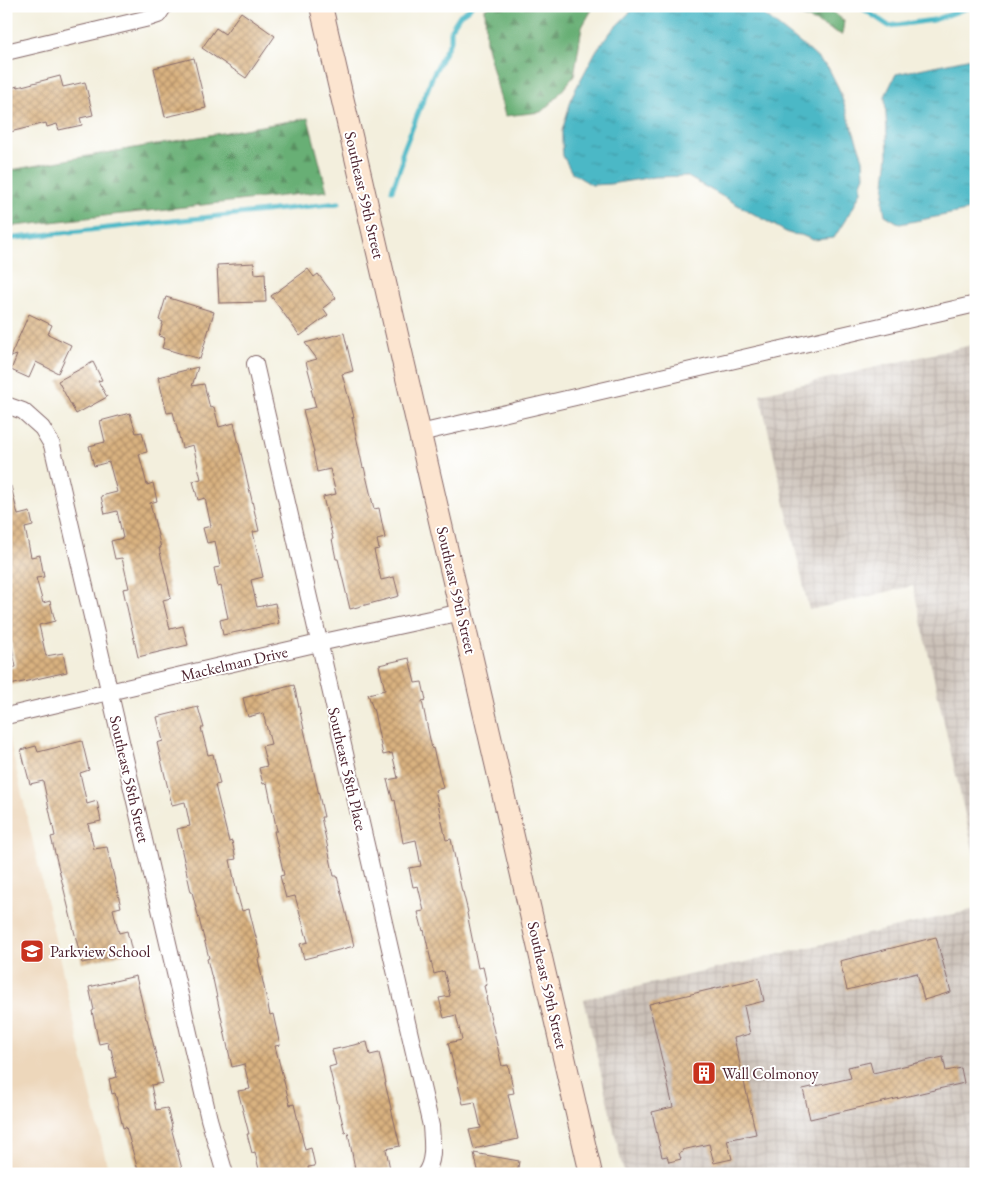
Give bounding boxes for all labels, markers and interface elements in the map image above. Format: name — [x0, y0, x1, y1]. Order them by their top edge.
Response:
street label: Southeast 59th Street — [340, 129, 389, 261]
street label: Southeast 59th Street — [432, 524, 481, 656]
street label: Mackelman Drive — [179, 641, 290, 686]
street label: Southeast 58th Place — [323, 705, 372, 833]
street label: Southeast 58th Street — [105, 713, 154, 845]
street label: Southeast 59th Street — [523, 919, 572, 1051]
school or university icon: Parkview School — [19, 938, 45, 964]
place label: Parkview School — [50, 941, 150, 962]
building icon: Wall Colmonoy — [691, 1060, 717, 1086]
place label: Wall Colmonoy — [722, 1063, 820, 1084]

